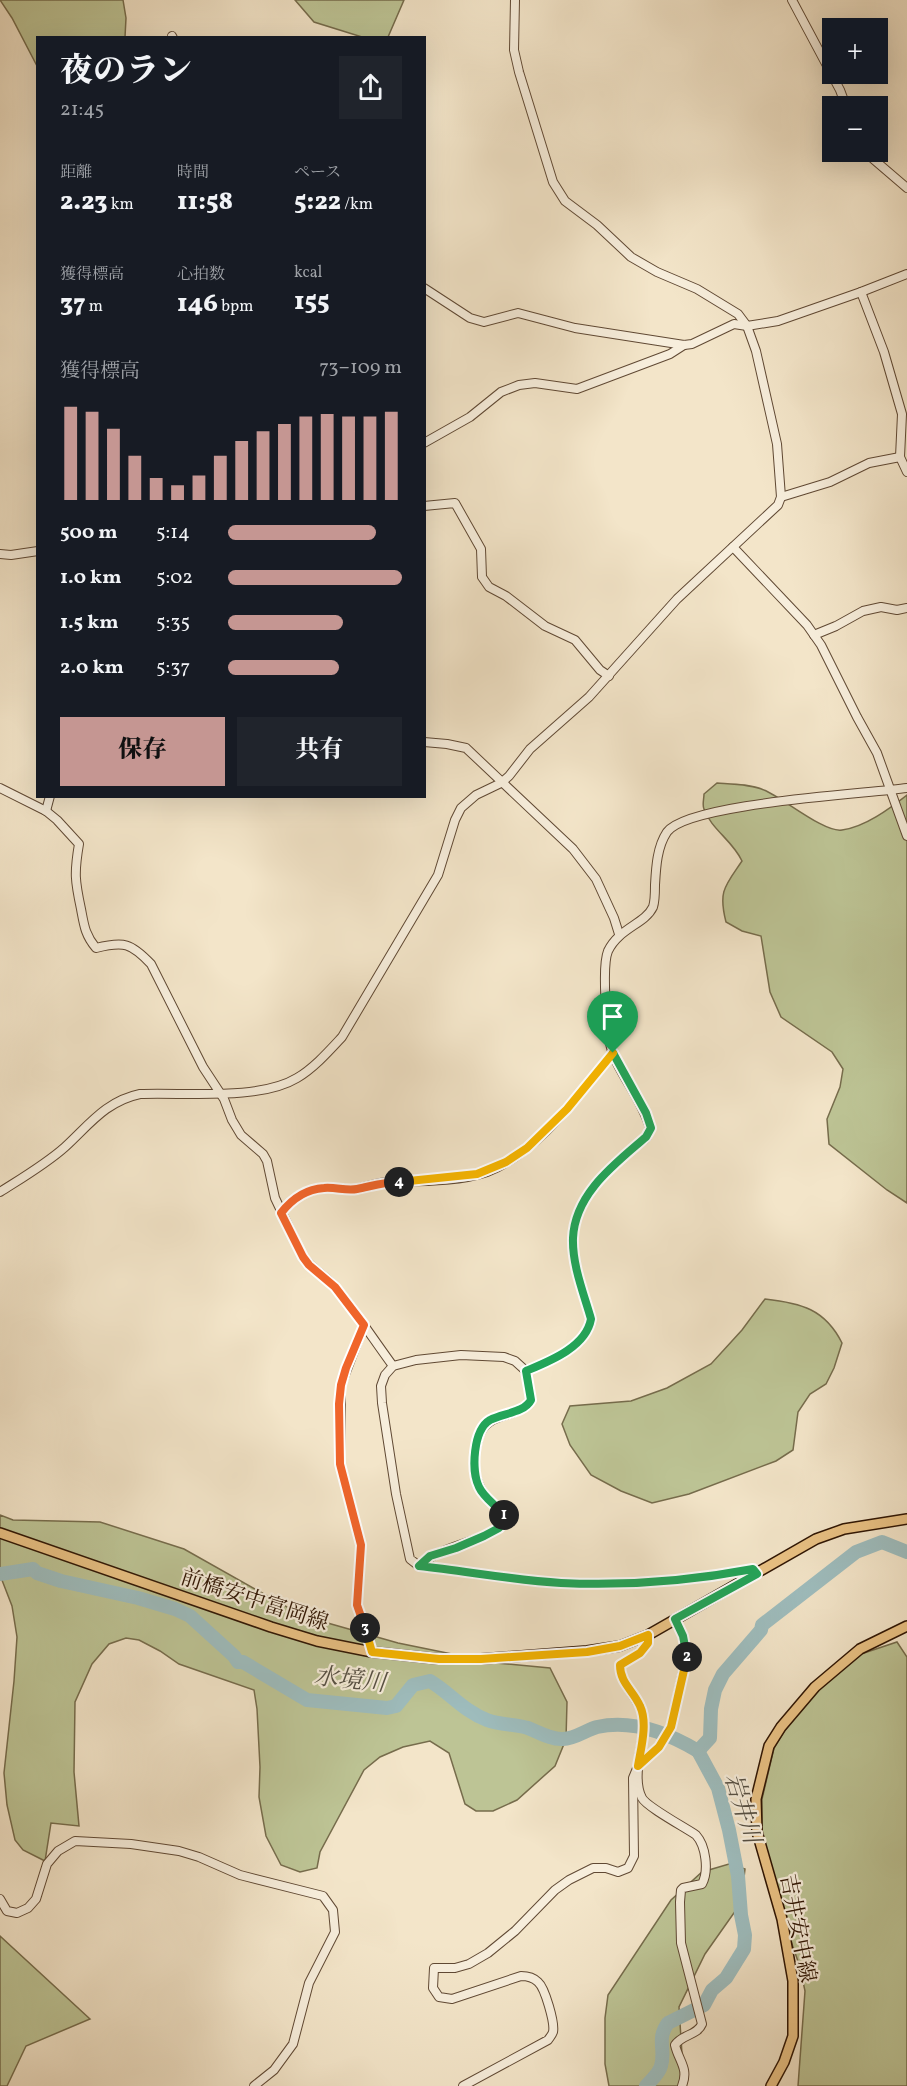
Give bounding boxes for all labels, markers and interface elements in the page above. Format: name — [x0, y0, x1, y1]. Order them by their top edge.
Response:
map controls — [822, 18, 888, 162]
button: + — [822, 18, 888, 84]
text: 夜のラン — [60, 50, 192, 96]
button: share — [339, 56, 402, 119]
text: 21:45 — [60, 96, 104, 124]
button: − — [822, 96, 888, 162]
text: 距離 — [60, 162, 92, 184]
text: 時間 — [177, 162, 209, 184]
text: ペース — [294, 162, 341, 184]
text: 2.23 — [60, 184, 108, 220]
text: 11:58 — [177, 184, 233, 220]
text: 5:22 — [294, 184, 341, 220]
text: km — [108, 194, 134, 216]
text: /km — [341, 194, 373, 216]
text: kcal — [294, 262, 322, 284]
text: 獲得標高 — [60, 264, 124, 286]
text: 心拍数 — [177, 264, 225, 286]
text: 155 — [294, 284, 330, 320]
text: 37 — [60, 286, 86, 322]
text: 146 — [177, 286, 218, 322]
text: m — [86, 296, 103, 318]
text: bpm — [218, 296, 253, 318]
text: 73–109 m — [319, 354, 402, 382]
text: 獲得標高 — [60, 358, 140, 386]
text: 500 m — [60, 519, 118, 547]
text: 5:14 — [156, 519, 190, 547]
text: 1.0 km — [60, 564, 122, 592]
text: 5:02 — [156, 564, 193, 592]
text: 1.5 km — [60, 609, 119, 637]
text: 5:35 — [156, 609, 190, 637]
text: 2.0 km — [60, 654, 124, 682]
text: 5:37 — [156, 654, 190, 682]
button: 保存 — [60, 717, 225, 786]
button: 共有 — [237, 717, 402, 786]
pin — [587, 991, 638, 1053]
icon: arrive — [596, 1000, 629, 1033]
pin: 4 — [384, 1167, 414, 1197]
text: 4 — [394, 1171, 404, 1193]
pin: 1 — [489, 1500, 519, 1530]
text: 1 — [501, 1504, 507, 1526]
street label: 前橋安中富岡線 — [176, 1563, 332, 1640]
pin: 3 — [350, 1613, 380, 1643]
text: 3 — [361, 1617, 369, 1639]
pin: 2 — [672, 1642, 702, 1672]
text: 2 — [683, 1646, 691, 1668]
water label: 水境川 — [312, 1660, 390, 1702]
water label: 岩井川 — [714, 1769, 769, 1851]
street label: 吉井安中線 — [771, 1872, 822, 1985]

